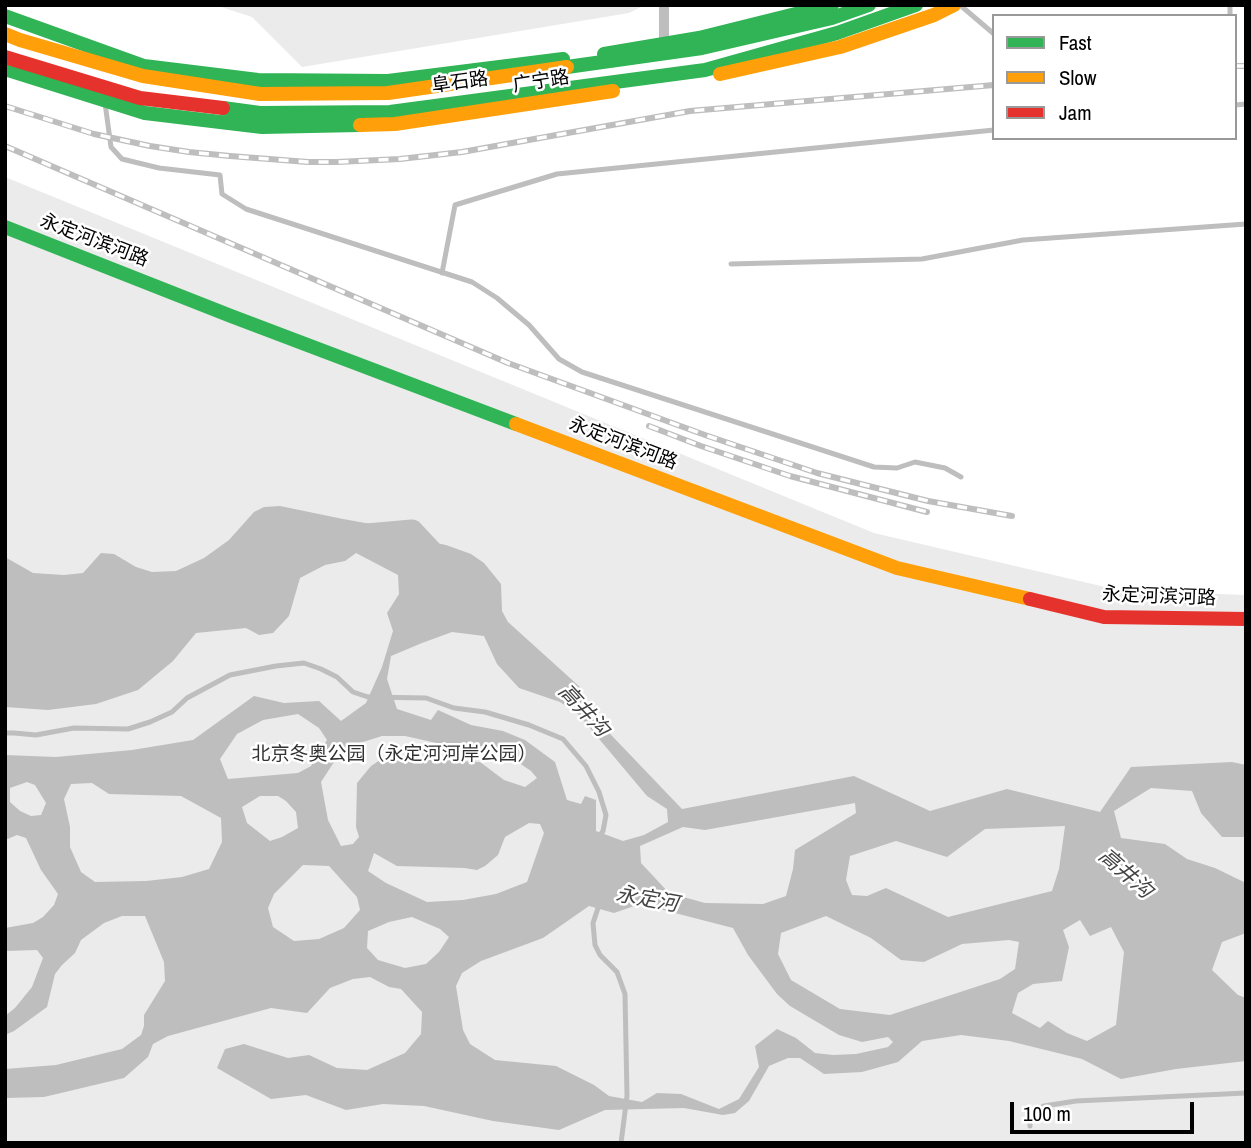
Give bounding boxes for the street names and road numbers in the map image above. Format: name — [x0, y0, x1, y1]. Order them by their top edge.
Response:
street label: 广宁路 — [511, 66, 571, 98]
street label: 阜石路 — [430, 68, 490, 98]
street label: 永定河滨河路 — [37, 210, 151, 272]
street label: 永定河滨河路 — [566, 413, 680, 475]
street label: 永定河滨河路 — [1102, 584, 1216, 610]

